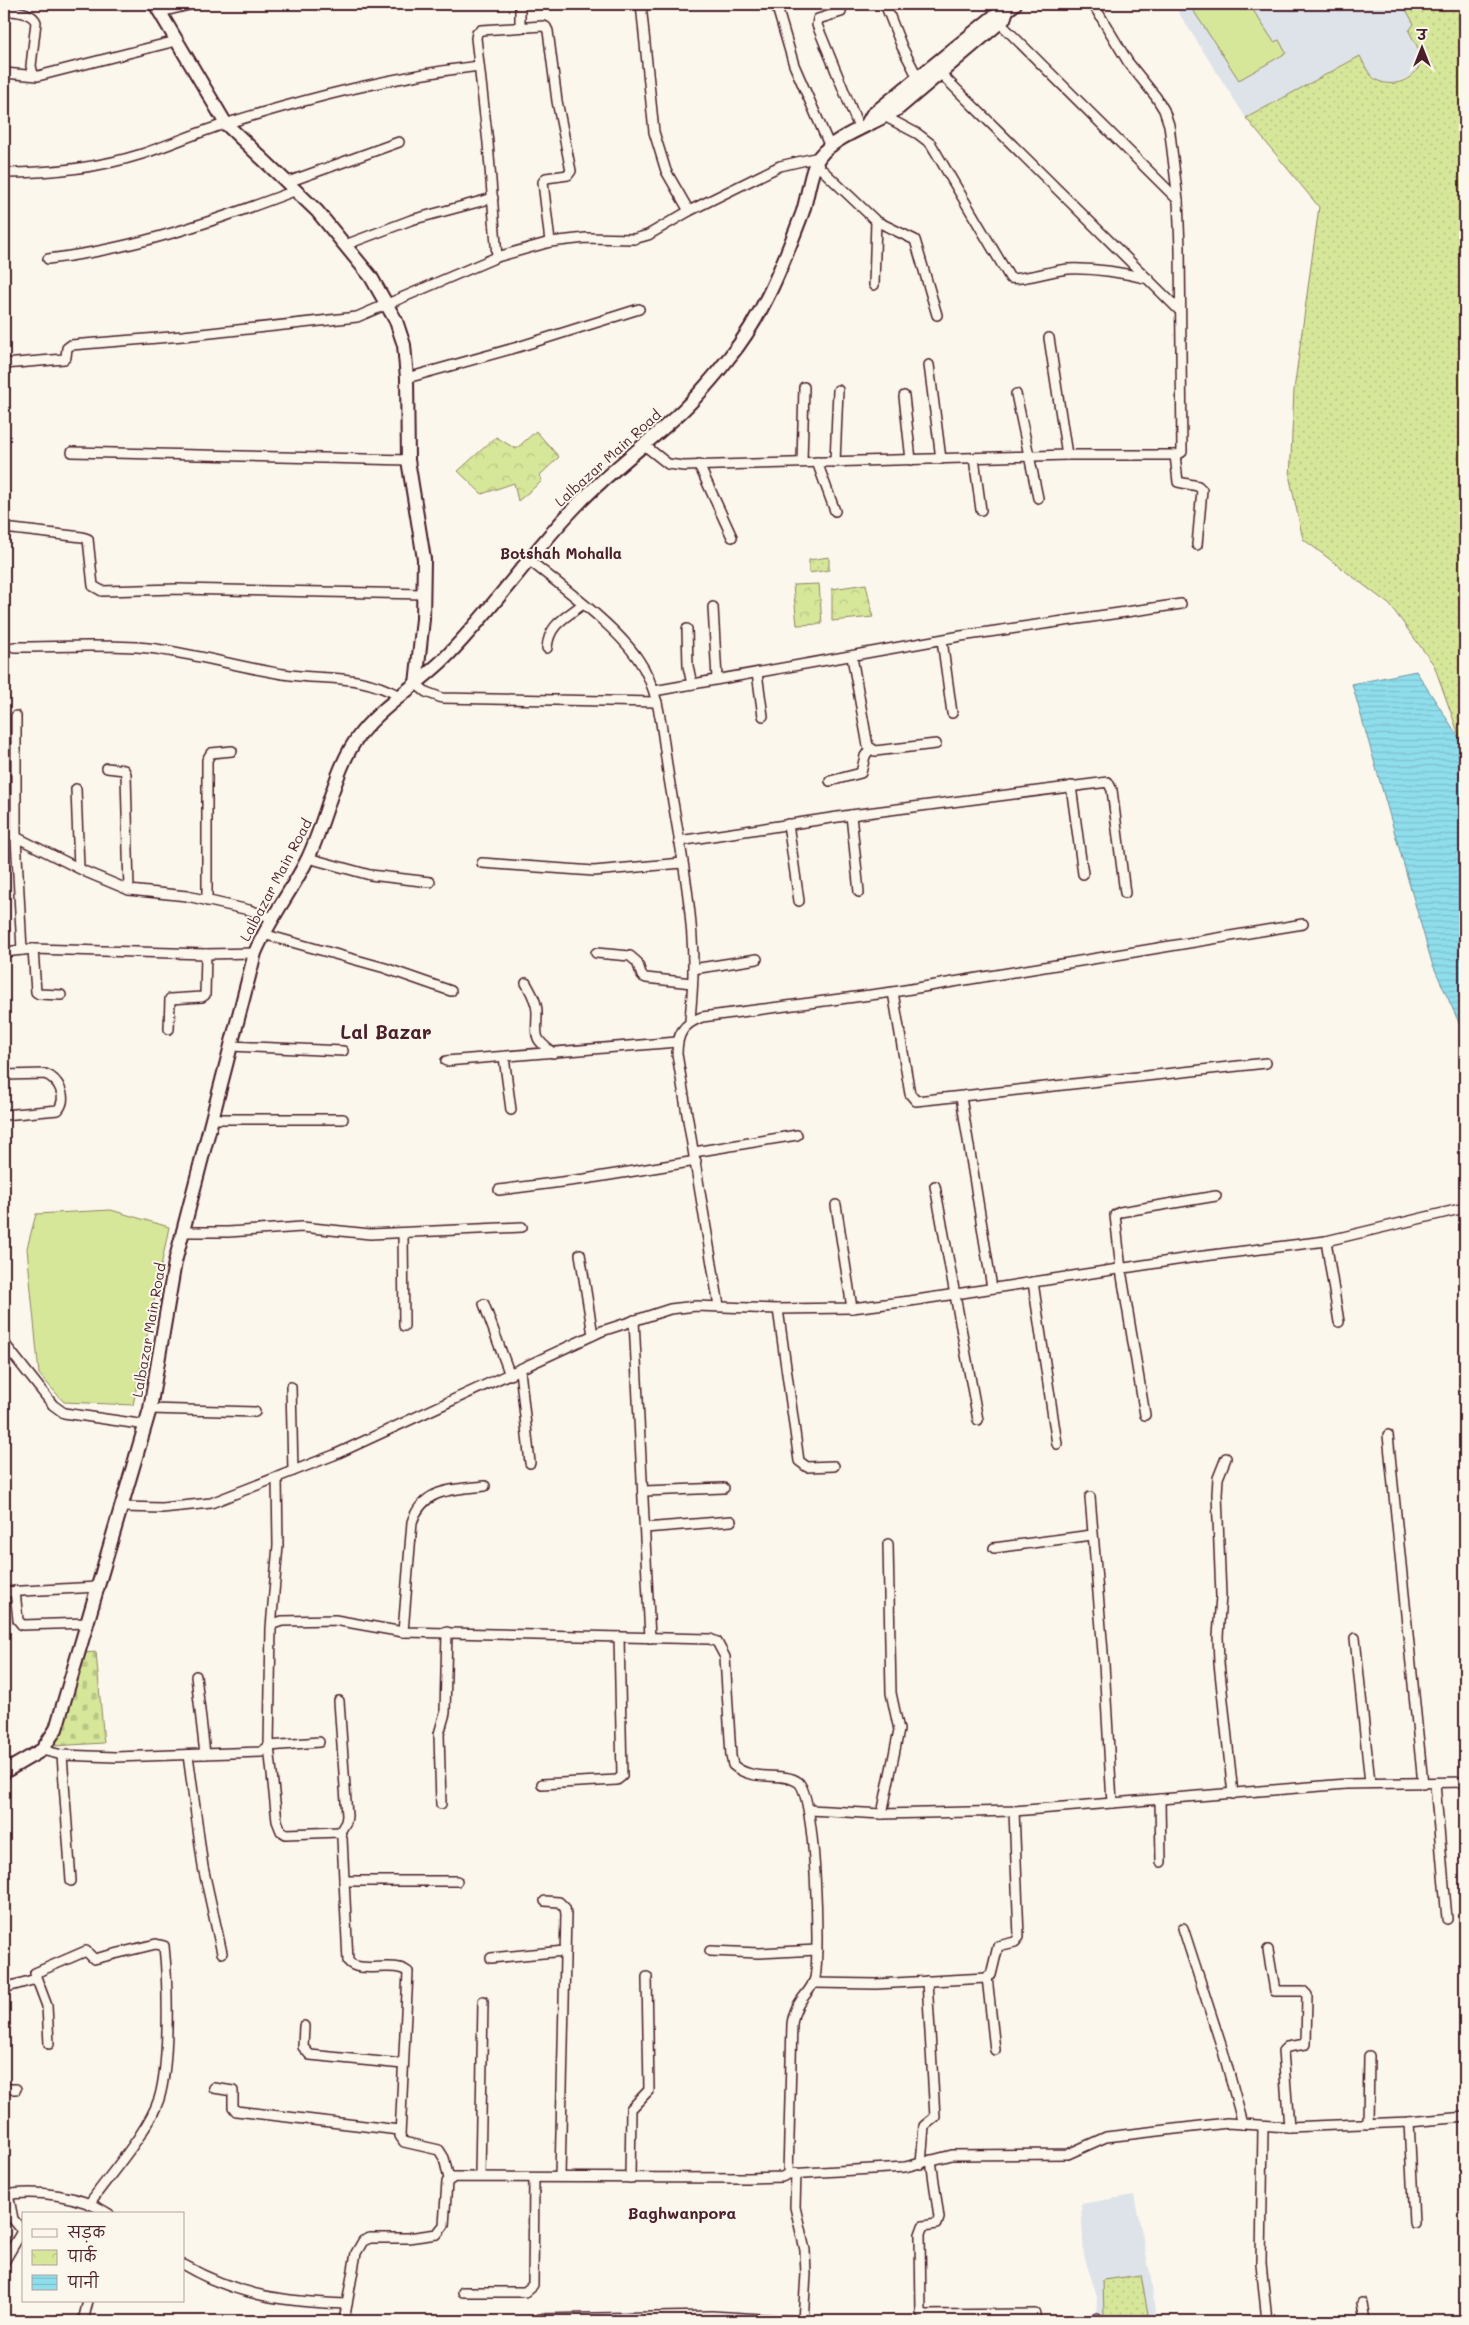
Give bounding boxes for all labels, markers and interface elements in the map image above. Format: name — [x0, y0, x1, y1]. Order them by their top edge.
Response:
north arrow — [1396, 22, 1446, 72]
text: उ — [1415, 25, 1428, 44]
street label: Lalbazar Main Road — [551, 405, 665, 510]
district label: Botshah Mohalla — [500, 543, 622, 563]
street label: Lalbazar Main Road — [235, 815, 316, 945]
district label: Lal Bazar — [340, 1019, 432, 1044]
street label: Lalbazar Main Road — [127, 1261, 170, 1399]
district label: Baghwanpora — [628, 2202, 737, 2223]
legend — [22, 2212, 185, 2302]
text: सड़क — [67, 2222, 106, 2243]
text: पार्क — [67, 2245, 98, 2266]
text: पानी — [67, 2271, 100, 2292]

